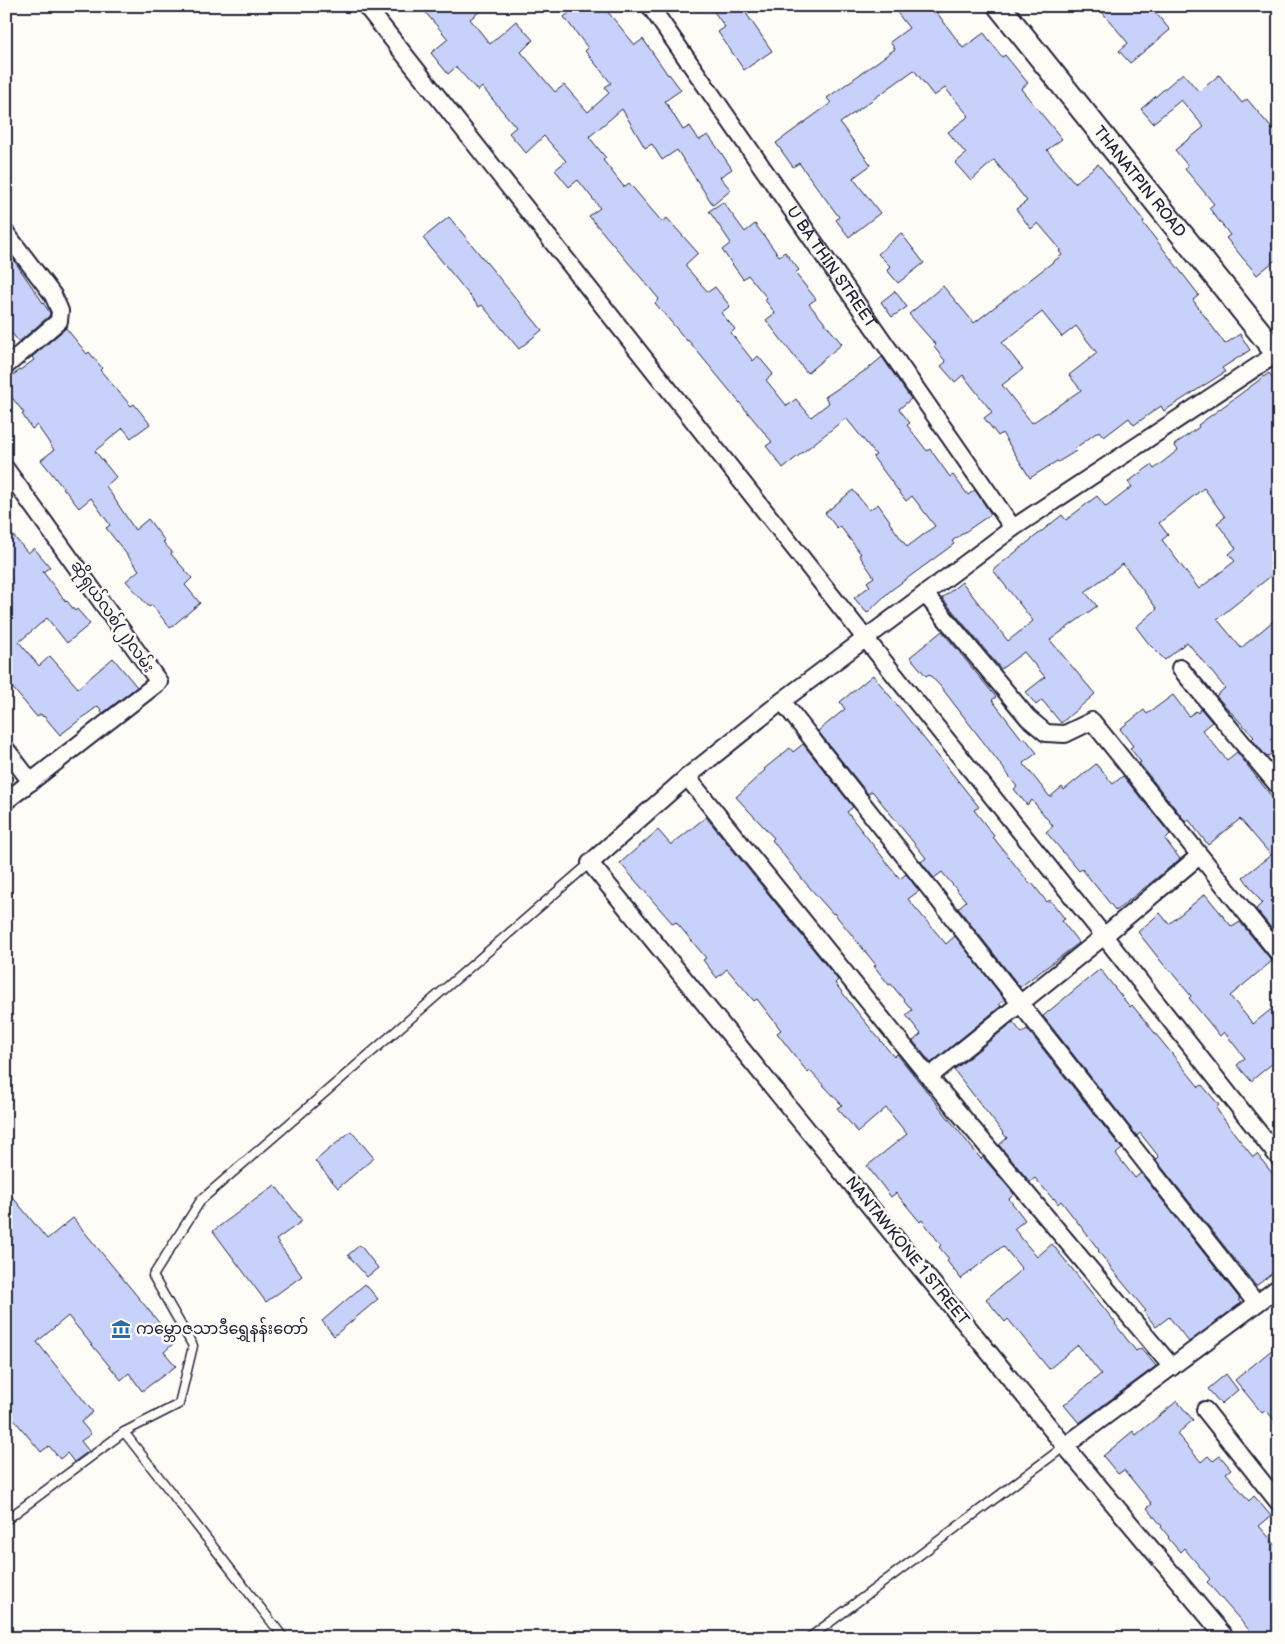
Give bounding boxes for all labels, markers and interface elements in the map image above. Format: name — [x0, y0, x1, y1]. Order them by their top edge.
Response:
street label: THANATPIN ROAD — [1089, 122, 1190, 241]
street label: U BA THIN STREET — [783, 202, 881, 332]
street label: ဆိုရှယ်လစ်(၂)လမ်း — [63, 556, 160, 679]
street label: NANTAWKONE 1 STREET — [841, 1173, 973, 1329]
place label: ကမ္ဘောဇသာဒီရွှေနန်းတော် — [136, 1317, 308, 1342]
museum icon: ကမ္ဘောဇသာဒီရွှေနန်းတော် — [110, 1318, 132, 1340]

